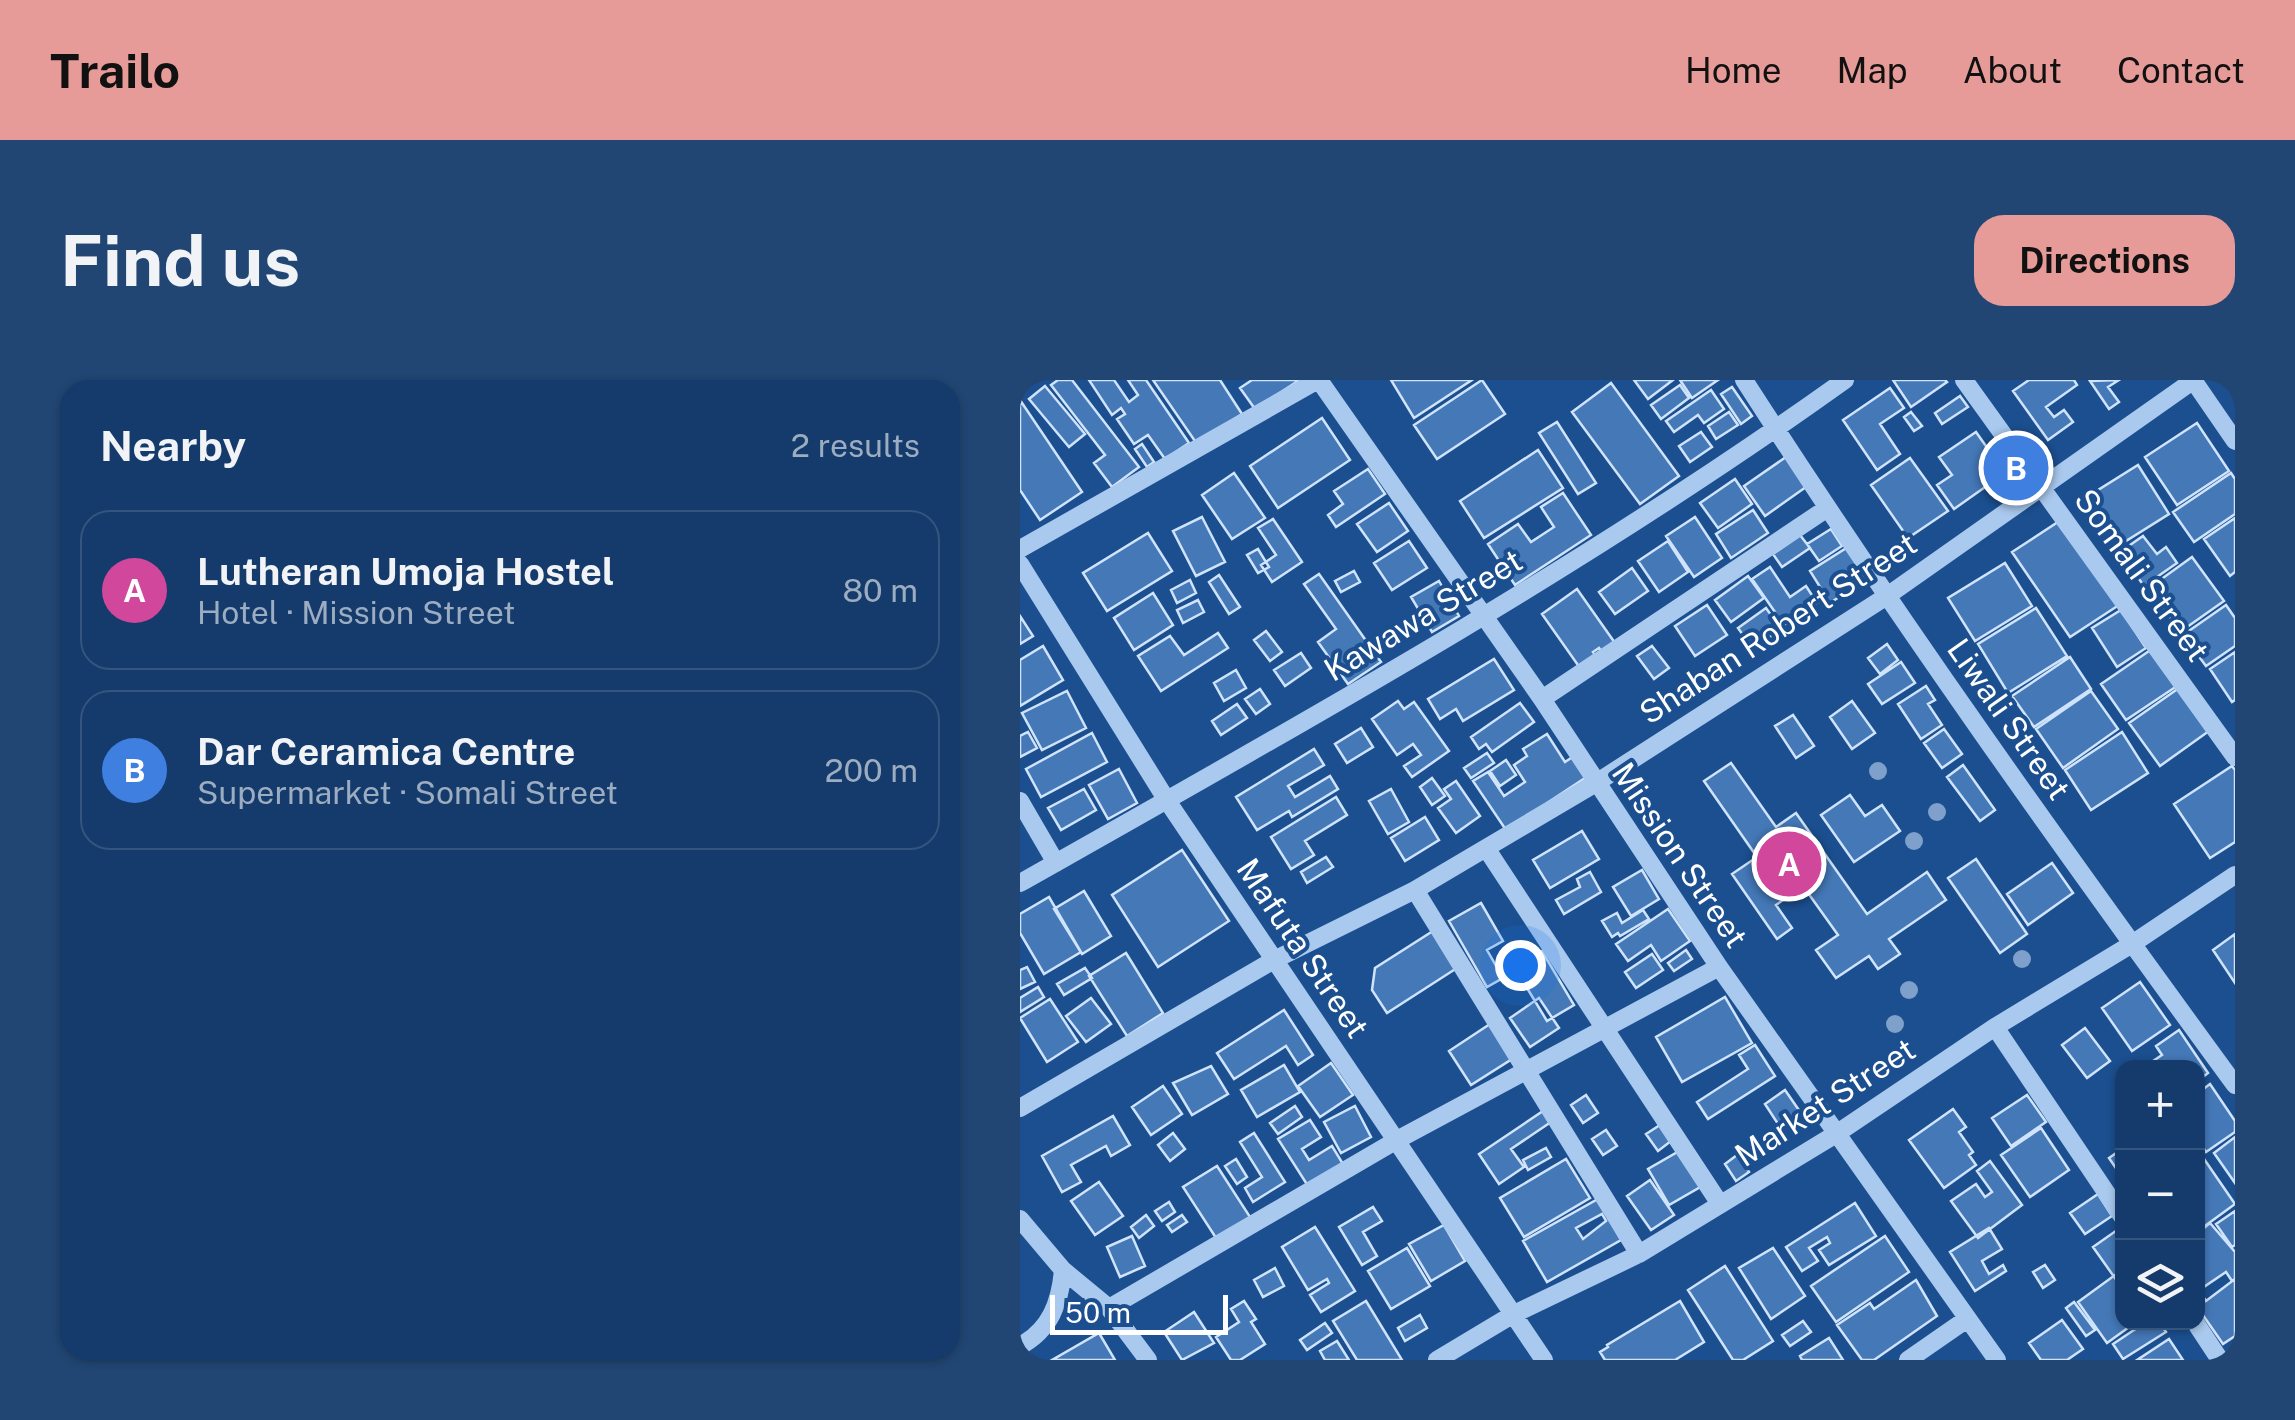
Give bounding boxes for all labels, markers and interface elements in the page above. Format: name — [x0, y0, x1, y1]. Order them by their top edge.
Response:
text: Trailo — [50, 42, 180, 99]
text: Home — [1685, 50, 1782, 91]
text: Map — [1837, 50, 1908, 91]
text: About — [1963, 50, 2062, 91]
text: Contact — [2117, 50, 2245, 91]
button: Directions — [1974, 215, 2235, 306]
text: Find us — [60, 219, 300, 302]
text: Nearby — [100, 421, 246, 470]
text: 2 results — [791, 427, 920, 464]
pin: B — [1984, 431, 2048, 506]
street label: Somali Street — [2067, 482, 2217, 668]
street label: Shaban Robert Street — [1633, 525, 1923, 731]
street label: Kawawa Street — [1317, 541, 1529, 689]
text: Lutheran Umoja Hostel — [197, 549, 615, 594]
text: A — [123, 572, 146, 609]
text: 80 m — [842, 572, 918, 609]
text: Hotel · Mission Street — [197, 594, 516, 631]
street label: Liwali Street — [1940, 632, 2078, 806]
text: Dar Ceramica Centre — [197, 729, 576, 774]
text: B — [124, 752, 145, 789]
text: 200 m — [825, 752, 918, 789]
street label: Mission Street — [1605, 756, 1755, 954]
text: Supermarket · Somali Street — [197, 774, 618, 811]
pin: A — [1756, 826, 1822, 902]
street label: Mafuta Street — [1230, 851, 1376, 1045]
your location — [1495, 940, 1546, 991]
street label: Market Street — [1728, 1030, 1922, 1174]
map controls — [2115, 1060, 2205, 1330]
button: + — [2115, 1060, 2205, 1150]
button: − — [2115, 1150, 2205, 1240]
button: layers — [2115, 1240, 2205, 1330]
scale bar — [1050, 1290, 1228, 1334]
text: 50 m — [1065, 1296, 1131, 1329]

